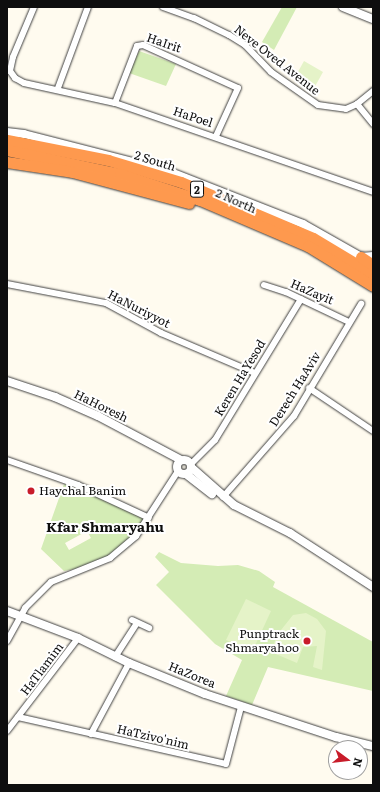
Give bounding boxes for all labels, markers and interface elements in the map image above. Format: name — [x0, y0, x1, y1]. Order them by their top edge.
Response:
street label: Neve Oved Avenue — [231, 22, 323, 98]
street label: HaIrit — [145, 30, 183, 56]
street label: HaPoel — [171, 104, 215, 130]
street label: 2 South — [132, 148, 178, 174]
road number: 2 — [190, 180, 204, 198]
street label: 2 North — [213, 186, 259, 216]
street label: HaZayit — [288, 276, 336, 308]
street label: HaNuriyyot — [105, 287, 173, 331]
street label: Keren HaYesod — [211, 337, 269, 419]
street label: Derech HaAviv — [266, 349, 324, 429]
street label: HaHoresh — [72, 387, 130, 425]
place label: Haychal Banim — [39, 484, 126, 498]
marker: Haychal Banim — [26, 486, 36, 496]
district label: Kfar Shmaryahu — [46, 518, 164, 534]
place label: Punptrack Shmaryahoo — [225, 627, 299, 655]
marker: Punptrack Shmaryahoo — [302, 636, 312, 646]
street label: HaTlamim — [18, 640, 66, 698]
street label: HaZorea — [166, 659, 218, 691]
street label: HaTzivo'nim — [116, 722, 190, 752]
north arrow — [328, 740, 368, 780]
text: N — [350, 756, 368, 769]

